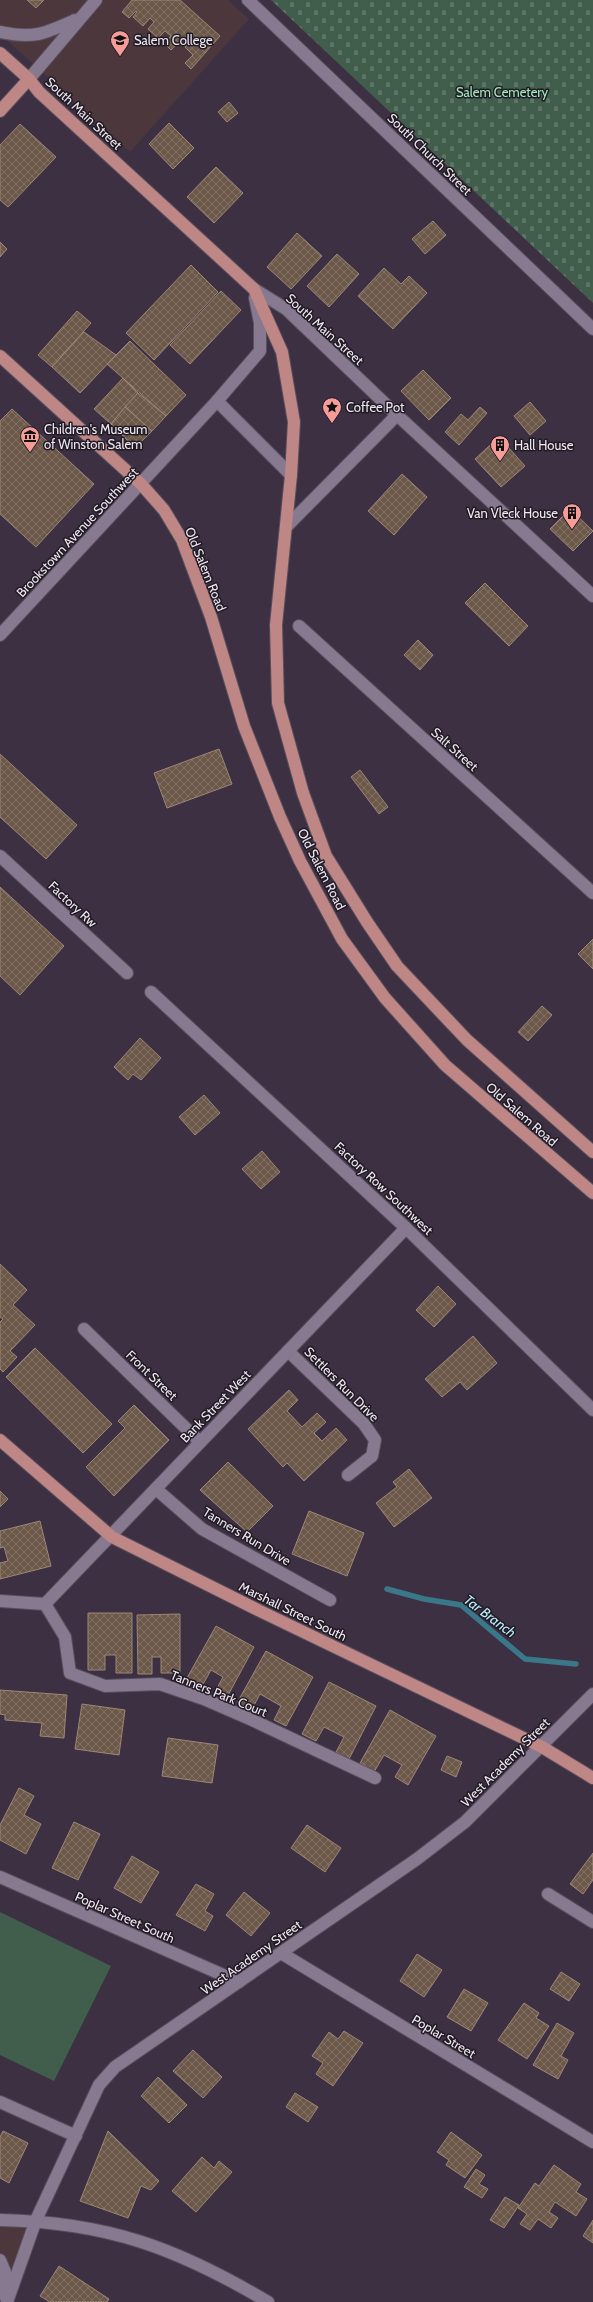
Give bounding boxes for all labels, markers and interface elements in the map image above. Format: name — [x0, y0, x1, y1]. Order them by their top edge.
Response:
school or university icon: Salem College — [109, 29, 131, 57]
place label: Salem College — [134, 32, 213, 48]
street label: South Main Street — [42, 73, 126, 153]
park label: Salem Cemetery — [456, 84, 548, 100]
street label: South Church Street — [385, 110, 476, 199]
street label: South Main Street — [283, 290, 368, 368]
place icon: Coffee Pot — [321, 396, 343, 424]
place label: Coffee Pot — [346, 399, 405, 415]
place label: Children's Museum of Winston Salem — [44, 421, 148, 452]
museum icon: Children's Museum of Winston Salem — [19, 425, 41, 453]
building icon: Hall House — [489, 434, 511, 462]
place label: Hall House — [514, 437, 574, 453]
street label: Brookstown Avenue Southwest — [13, 464, 142, 600]
building icon: Van Vleck House — [561, 502, 583, 530]
place label: Van Vleck House — [467, 505, 558, 521]
street label: Old Salem Road — [182, 525, 230, 613]
street label: Salt Street — [428, 724, 482, 775]
street label: Old Salem Road — [295, 826, 349, 912]
street label: Factory Rw — [45, 878, 101, 931]
street label: Old Salem Road — [483, 1079, 561, 1149]
street label: Factory Row Southwest — [331, 1138, 437, 1238]
street label: Settlers Run Drive — [301, 1343, 383, 1425]
street label: Front Street — [123, 1347, 181, 1404]
street label: Bank Street West — [176, 1366, 254, 1446]
street label: Tanners Run Drive — [200, 1503, 294, 1569]
street label: Marshall Street South — [237, 1578, 349, 1644]
water label: Tar Branch — [460, 1591, 520, 1641]
street label: Tanners Park Court — [168, 1666, 270, 1720]
street label: West Academy Street — [457, 1714, 553, 1810]
street label: Poplar Street South — [73, 1888, 177, 1946]
street label: West Academy Street — [198, 1916, 305, 1998]
street label: Poplar Street — [409, 2011, 479, 2062]

